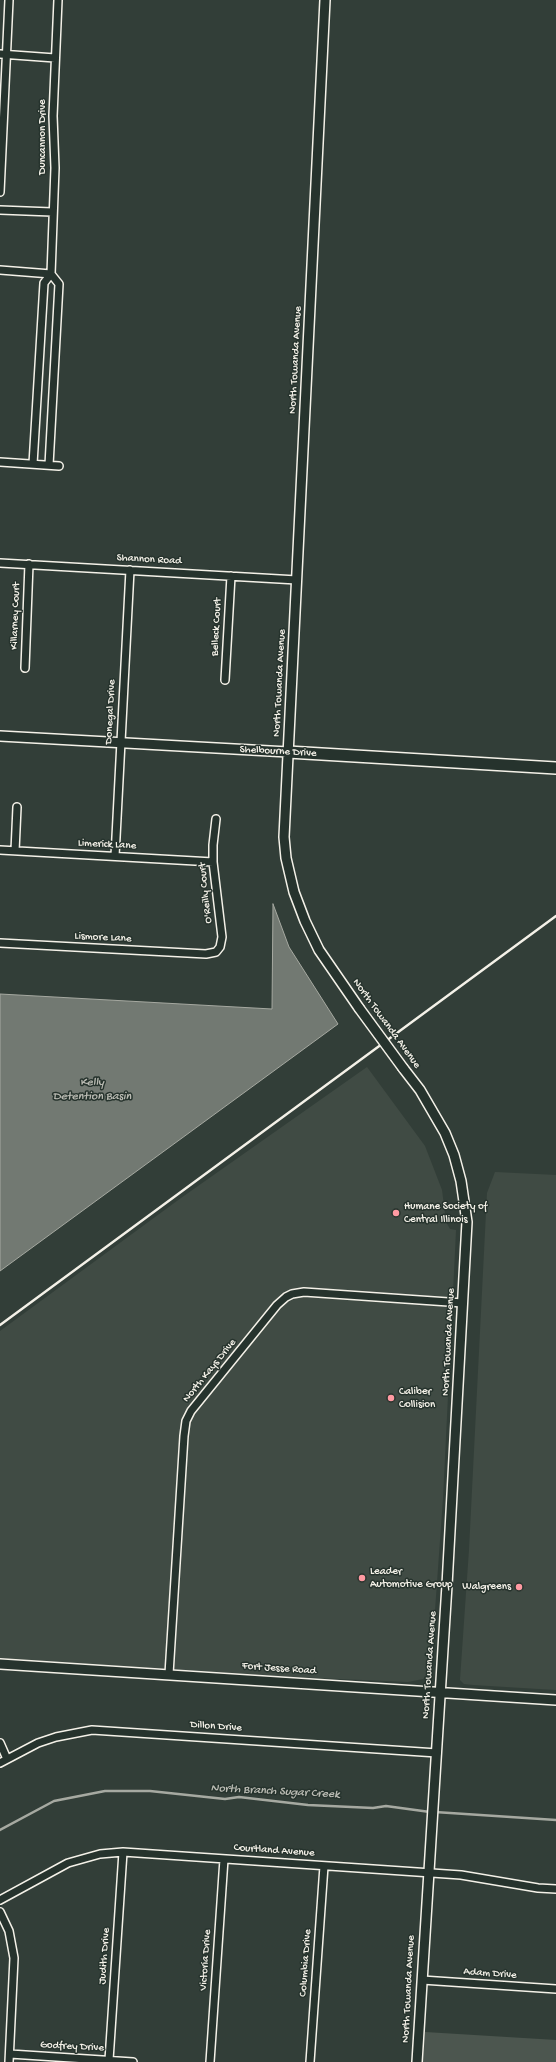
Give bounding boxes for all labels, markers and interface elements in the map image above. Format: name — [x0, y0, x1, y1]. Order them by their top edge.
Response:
street label: Duncannon Drive — [36, 99, 50, 175]
street label: North Towanda Avenue — [287, 306, 305, 414]
street label: Shannon Road — [116, 552, 182, 568]
street label: Killarney Court — [8, 582, 24, 650]
street label: Belleck Court — [209, 598, 225, 656]
street label: North Towanda Avenue — [271, 629, 289, 737]
street label: Donegal Drive — [103, 679, 119, 745]
street label: Shelbourne Drive — [239, 743, 317, 761]
street label: Limerick Lane — [77, 837, 137, 853]
street label: O'Reilly Court — [196, 862, 216, 924]
street label: Lismore Lane — [74, 930, 132, 946]
street label: North Towanda Avenue — [349, 977, 423, 1071]
water label: Kelly Detention Basin — [53, 1076, 131, 1104]
place label: Humane Society of Central Illinois — [404, 1200, 487, 1226]
marker: Humane Society of Central Illinois — [391, 1208, 401, 1218]
street label: North Towanda Avenue — [440, 1288, 458, 1396]
street label: North Kays Drive — [180, 1337, 240, 1405]
place label: Caliber Collision — [399, 1385, 435, 1411]
marker: Caliber Collision — [386, 1393, 396, 1403]
place label: Leader Automotive Group — [370, 1565, 452, 1591]
marker: Leader Automotive Group — [357, 1573, 367, 1583]
place label: Walgreens — [462, 1580, 511, 1594]
marker: Walgreens — [514, 1582, 524, 1592]
street label: North Towanda Avenue — [420, 1611, 440, 1719]
street label: Fort Jesse Road — [242, 1660, 316, 1678]
street label: Dillon Drive — [190, 1719, 242, 1735]
water label: North Branch Sugar Creek — [210, 1781, 340, 1803]
street label: Courtland Avenue — [233, 1842, 315, 1860]
street label: Judith Drive — [96, 1927, 114, 1985]
street label: Victoria Drive — [197, 1929, 215, 1991]
street label: Columbia Drive — [297, 1929, 315, 1997]
street label: North Towanda Avenue — [400, 1935, 418, 2043]
street label: Adam Drive — [463, 1966, 517, 1982]
street label: Godfrey Drive — [40, 2039, 104, 2055]

